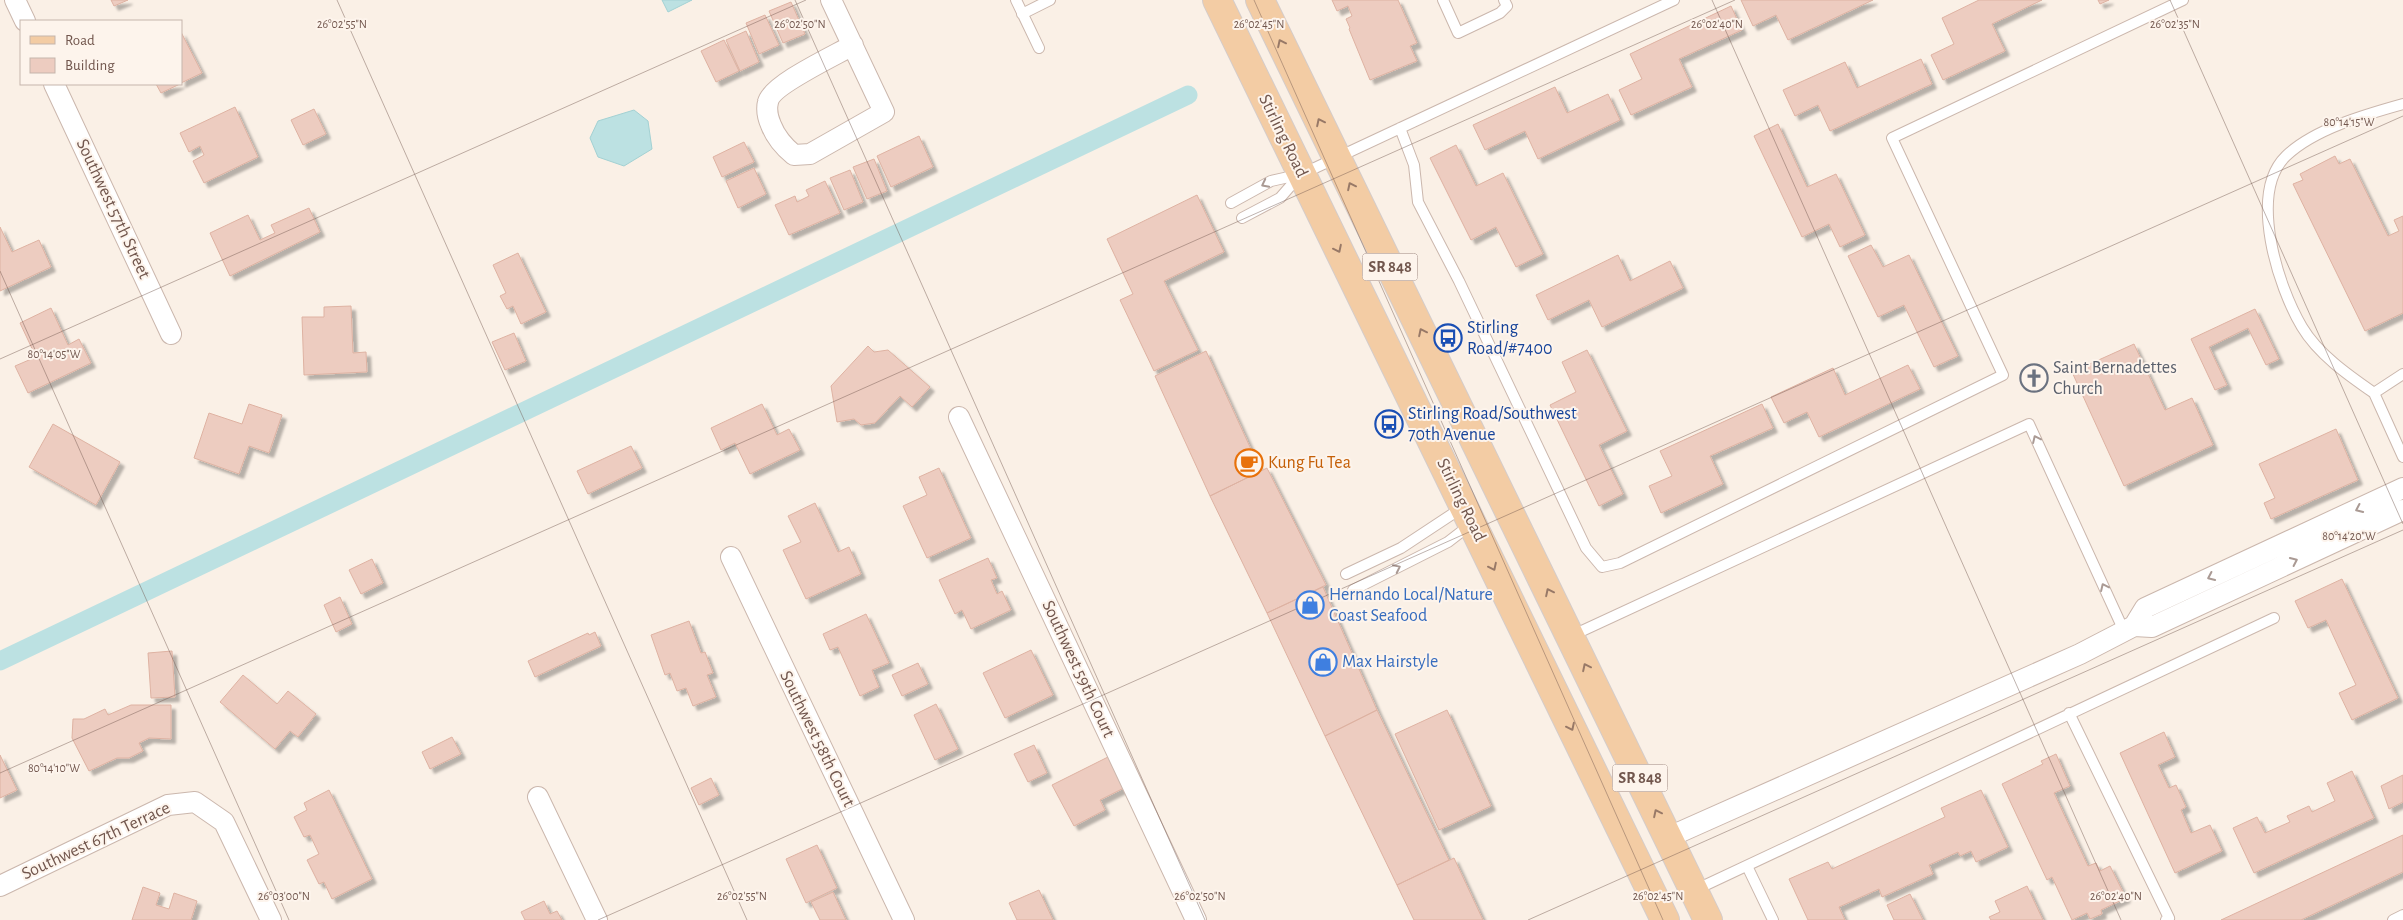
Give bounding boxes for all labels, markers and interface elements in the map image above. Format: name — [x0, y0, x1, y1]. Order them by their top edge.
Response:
text: 26°02'55"N — [317, 18, 367, 30]
text: 26°02'50"N — [774, 18, 826, 30]
text: 26°02'45"N — [1234, 18, 1284, 30]
text: 26°02'40"N — [1691, 18, 1743, 30]
text: 26°02'35"N — [2150, 18, 2200, 30]
legend — [20, 20, 182, 85]
text: Road — [65, 33, 95, 48]
one-way arrow — [1277, 39, 1288, 48]
text: Building — [65, 58, 115, 73]
street label: Stirling Road — [1255, 92, 1311, 180]
text: 80°14'15"W — [2324, 116, 2375, 128]
one-way arrow — [1315, 118, 1326, 127]
street label: Southwest 57th Street — [73, 136, 153, 282]
one-way arrow — [1261, 178, 1270, 188]
one-way arrow — [1347, 182, 1357, 191]
one-way arrow — [1332, 244, 1342, 253]
road number: SR 848 — [1362, 253, 1418, 280]
place label: Stirling Road/#7400 — [1467, 319, 1552, 358]
bus stop icon: Stirling Road/#7400 — [1433, 323, 1463, 353]
one-way arrow — [1418, 328, 1428, 337]
text: 80°14'05"W — [27, 348, 81, 360]
place label: Saint Bernadettes Church — [2053, 359, 2177, 398]
church icon: Saint Bernadettes Church — [2019, 363, 2049, 393]
place label: Stirling Road/Southwest 70th Avenue — [1408, 405, 1577, 444]
bus stop icon: Stirling Road/Southwest 70th Avenue — [1374, 409, 1404, 439]
one-way arrow — [2031, 435, 2042, 444]
cafe icon: Kung Fu Tea — [1234, 448, 1264, 478]
place label: Kung Fu Tea — [1268, 454, 1351, 472]
street label: Stirling Road — [1433, 456, 1489, 544]
one-way arrow — [2355, 502, 2364, 513]
text: 80°14'20"W — [2322, 530, 2376, 542]
one-way arrow — [2288, 557, 2297, 567]
one-way arrow — [1487, 562, 1497, 571]
one-way arrow — [1392, 564, 1401, 574]
one-way arrow — [2207, 570, 2216, 581]
one-way arrow — [2099, 583, 2110, 592]
place label: Hernando Local/Nature Coast Seafood — [1329, 586, 1493, 625]
one-way arrow — [1545, 588, 1555, 597]
shop icon: Hernando Local/Nature Coast Seafood — [1295, 590, 1325, 620]
street label: Southwest 59th Court — [1038, 598, 1118, 741]
shop icon: Max Hairstyle — [1308, 647, 1338, 677]
place label: Max Hairstyle — [1342, 653, 1438, 671]
one-way arrow — [1581, 663, 1592, 672]
street label: Southwest 58th Court — [776, 668, 858, 810]
one-way arrow — [1565, 722, 1575, 731]
text: 80°14'10"W — [28, 762, 80, 774]
road number: SR 848 — [1612, 764, 1668, 791]
street label: Southwest 67th Terrace — [19, 799, 173, 883]
one-way arrow — [1653, 809, 1663, 818]
text: 26°03'00"N — [258, 890, 310, 902]
text: 26°02'55"N — [717, 890, 767, 902]
text: 26°02'50"N — [1174, 890, 1226, 902]
text: 26°02'45"N — [1633, 890, 1683, 902]
text: 26°02'40"N — [2090, 890, 2142, 902]

